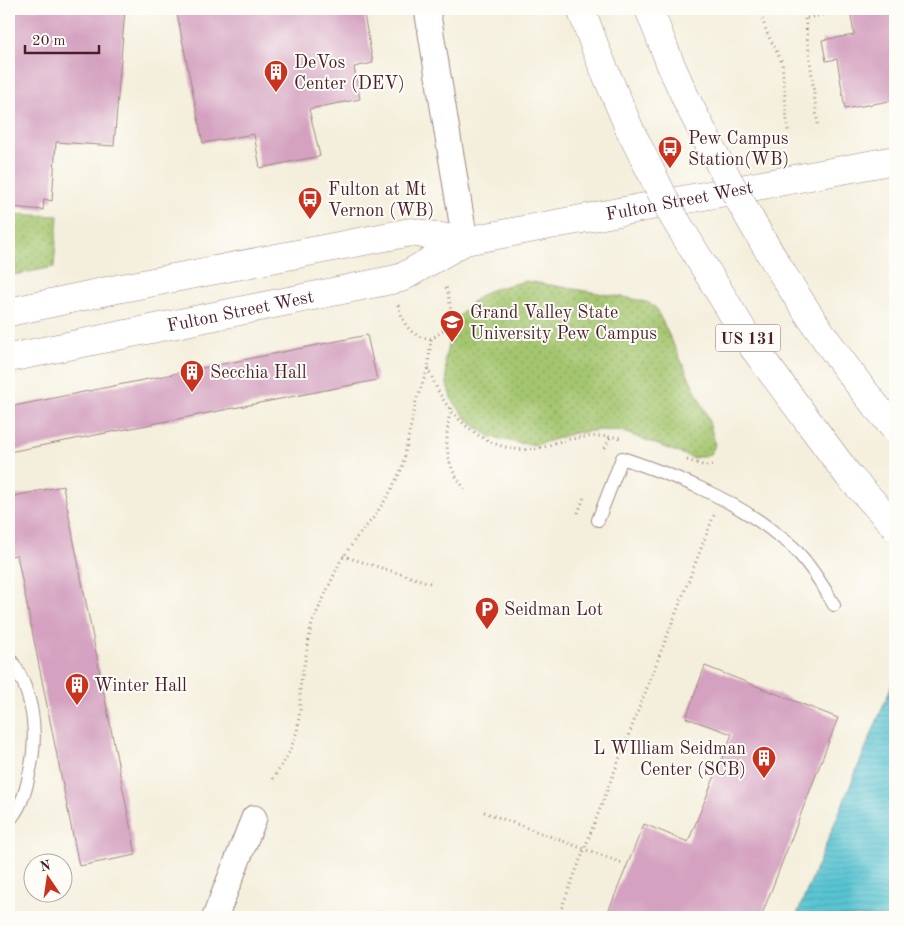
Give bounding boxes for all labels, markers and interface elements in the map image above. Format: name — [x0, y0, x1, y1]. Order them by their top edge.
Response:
scale bar — [25, 22, 99, 54]
text: 20 m — [32, 34, 66, 49]
place label: DeVos Center (DEV) — [294, 54, 405, 93]
building icon: DeVos Center (DEV) — [263, 59, 289, 93]
place label: Pew Campus Station(WB) — [688, 130, 789, 169]
bus stop icon: Pew Campus Station(WB) — [657, 135, 683, 169]
street label: Fulton Street West — [604, 179, 754, 224]
place label: Fulton at Mt Vernon (WB) — [328, 181, 434, 220]
bus stop icon: Fulton at Mt Vernon (WB) — [297, 186, 323, 220]
street label: Fulton Street West — [165, 288, 315, 336]
place label: Grand Valley State University Pew Campus — [470, 304, 657, 343]
school or university icon: Grand Valley State University Pew Campus — [439, 309, 465, 343]
road number: US 131 — [716, 324, 780, 352]
building icon: Secchia Hall — [179, 359, 205, 393]
place label: Secchia Hall — [210, 364, 307, 382]
parking icon: Seidman Lot — [474, 596, 500, 630]
place label: Seidman Lot — [504, 601, 603, 619]
building icon: Winter Hall — [64, 672, 90, 706]
place label: Winter Hall — [94, 677, 187, 695]
place label: L WIlliam Seidman Center (SCB) — [593, 740, 746, 779]
building icon: L WIlliam Seidman Center (SCB) — [751, 745, 777, 779]
north arrow — [22, 854, 72, 904]
text: N — [39, 858, 52, 874]

